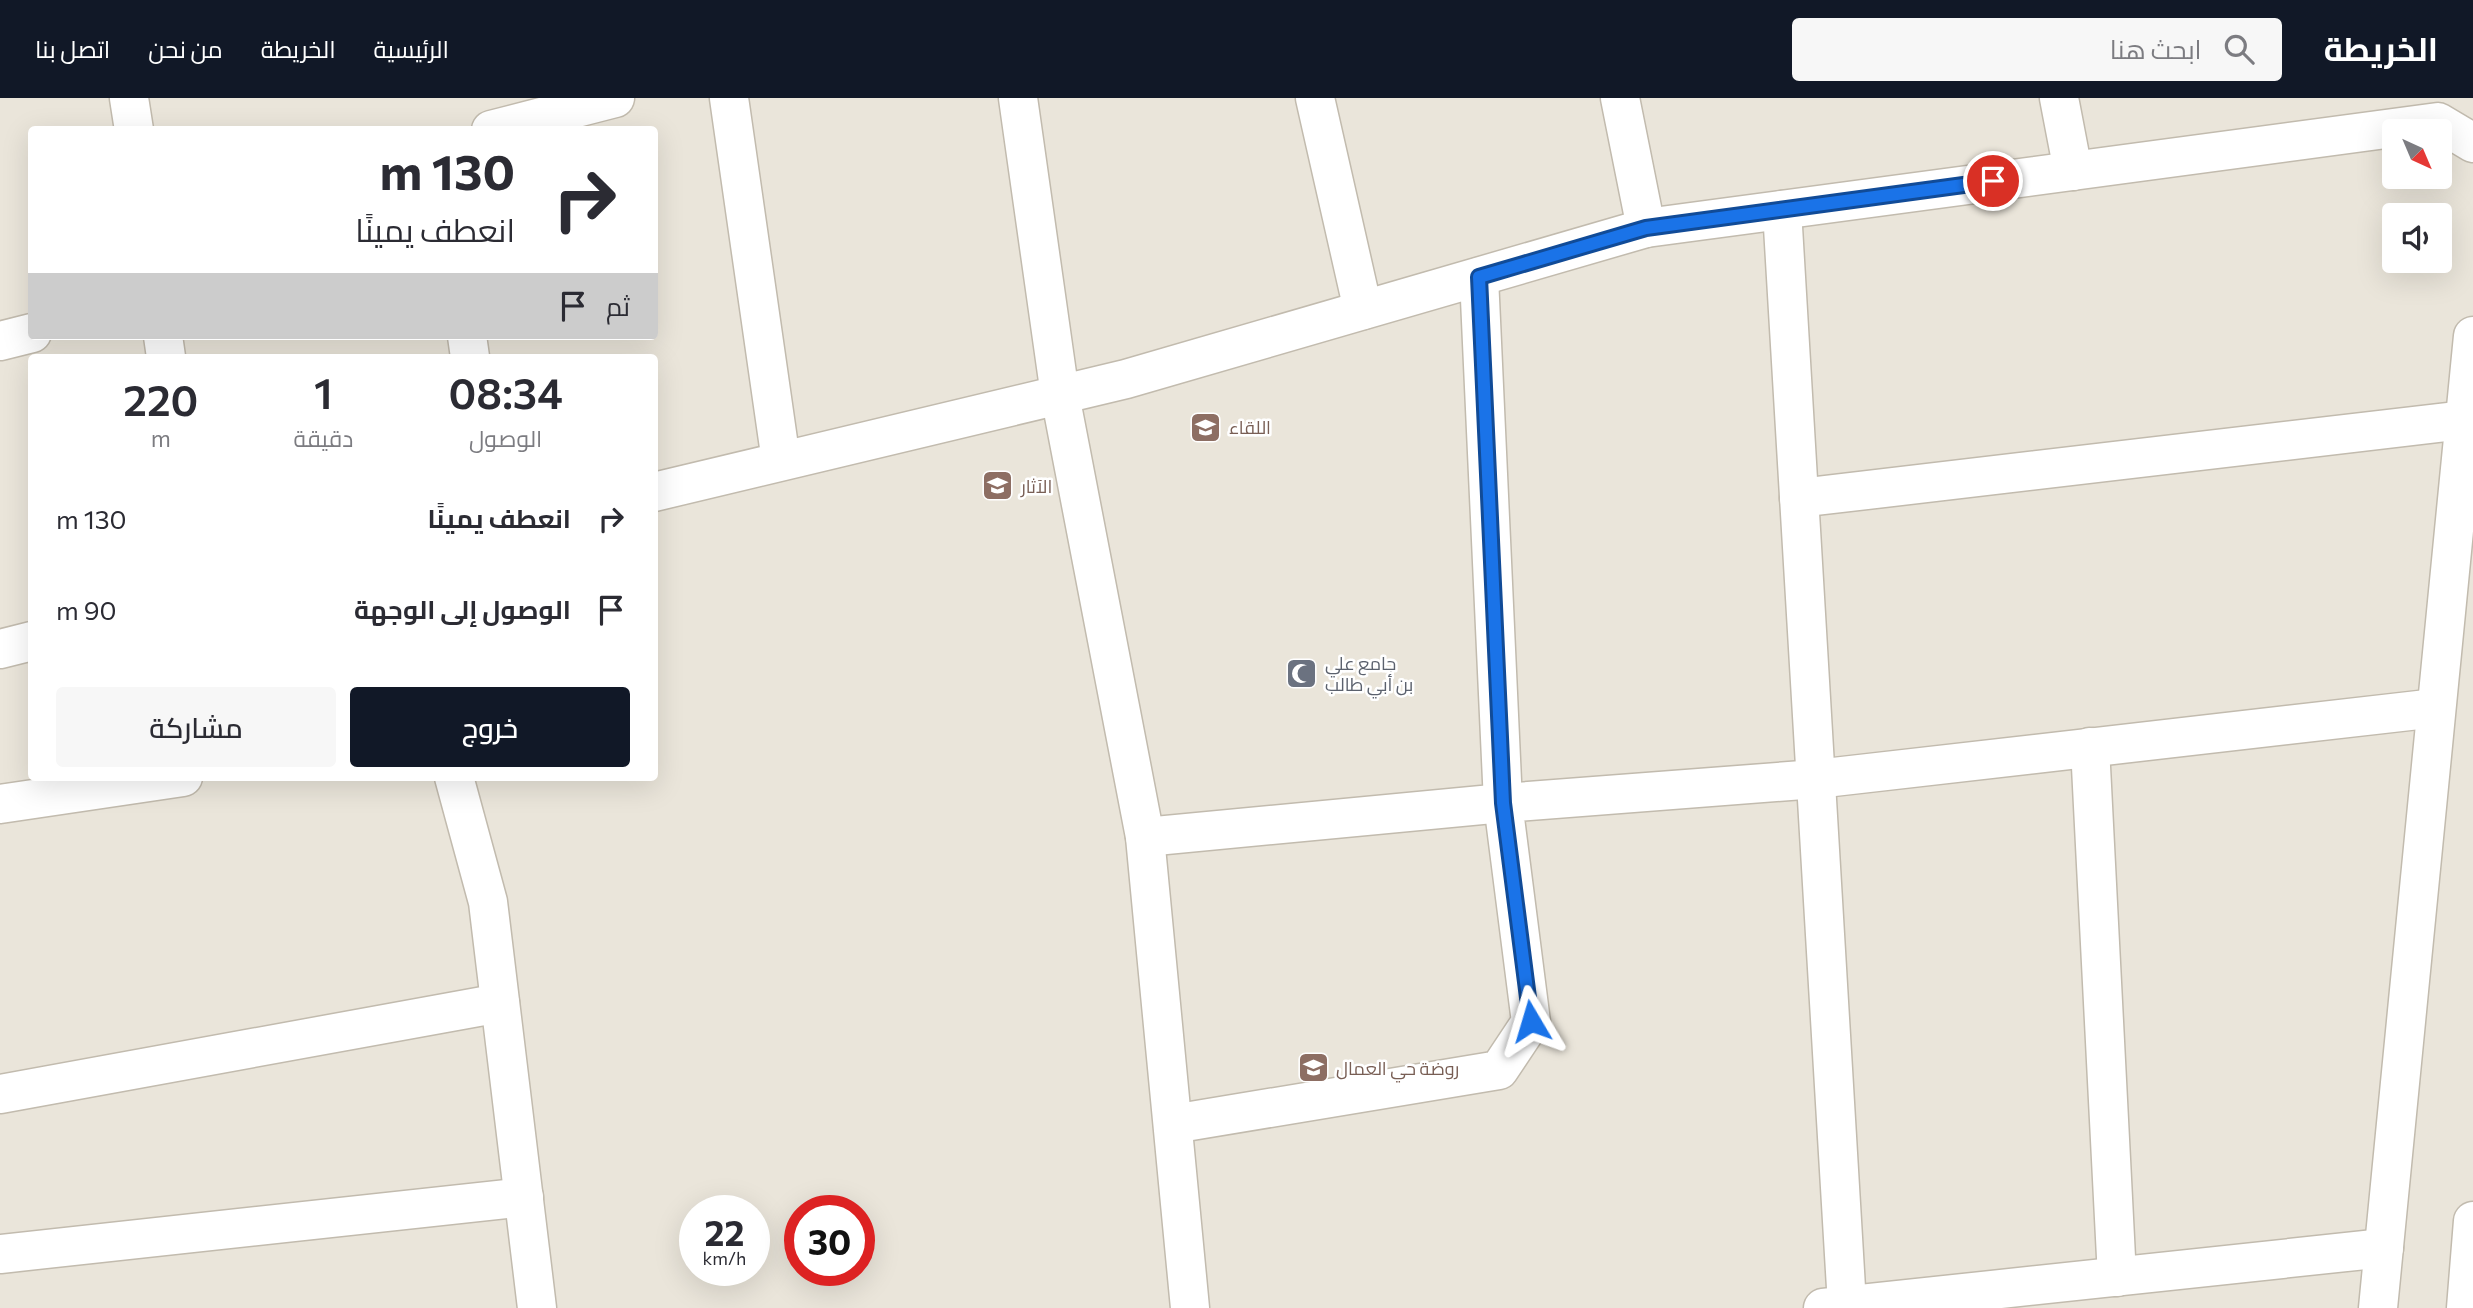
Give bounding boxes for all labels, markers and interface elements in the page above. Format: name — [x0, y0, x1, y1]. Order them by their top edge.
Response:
search box — [1792, 18, 2282, 81]
text: الخريطة — [2324, 27, 2438, 68]
icon: search — [2220, 30, 2258, 68]
text: ابحث هنا — [2110, 33, 2202, 64]
text: اتصل بنا — [35, 34, 110, 63]
text: من نحن — [148, 34, 223, 63]
text: الخريطة — [261, 34, 336, 63]
text: الرئيسية — [374, 34, 449, 63]
north arrow — [2382, 119, 2452, 189]
map controls — [2382, 119, 2452, 273]
text: 130 m — [380, 140, 515, 200]
pin — [1963, 151, 2023, 211]
icon: right — [539, 154, 630, 245]
icon: arrive — [1974, 162, 2012, 200]
button: sound — [2382, 203, 2452, 273]
text: انعطف يمينًا — [355, 209, 515, 249]
icon: arrive — [554, 287, 592, 325]
text: ثم — [606, 290, 630, 321]
text: 1 — [314, 366, 333, 418]
text: 08:34 — [449, 366, 563, 418]
text: 220 — [123, 373, 198, 425]
school or university icon: اللقاء — [1189, 410, 1223, 444]
place label: اللقاء — [1229, 416, 1271, 438]
text: m — [151, 424, 171, 452]
text: دقيقة — [293, 424, 353, 452]
text: الوصول — [469, 424, 542, 452]
school or university icon: الآثار — [981, 469, 1015, 503]
place label: الآثار — [1020, 475, 1052, 498]
icon: right — [592, 500, 630, 538]
text: انعطف يمينًا — [427, 502, 571, 533]
text: 130 m — [56, 503, 127, 534]
icon: arrive — [592, 591, 630, 629]
text: الوصول إلى الوجهة — [354, 593, 571, 624]
text: 90 m — [56, 594, 116, 625]
place label: جامع علي بن أبي طالب — [1325, 652, 1413, 699]
mosque icon: جامع علي بن أبي طالب — [1285, 656, 1319, 690]
button: مشاركة — [56, 687, 336, 767]
button: خروج — [350, 687, 630, 767]
position arrow — [1494, 984, 1568, 1058]
school or university icon: روضة حي العمال — [1296, 1051, 1330, 1085]
place label: روضة حي العمال — [1336, 1057, 1459, 1083]
speed limit sign: 30 — [784, 1195, 875, 1286]
text: 22 — [705, 1210, 744, 1253]
text: km/h — [703, 1247, 746, 1269]

